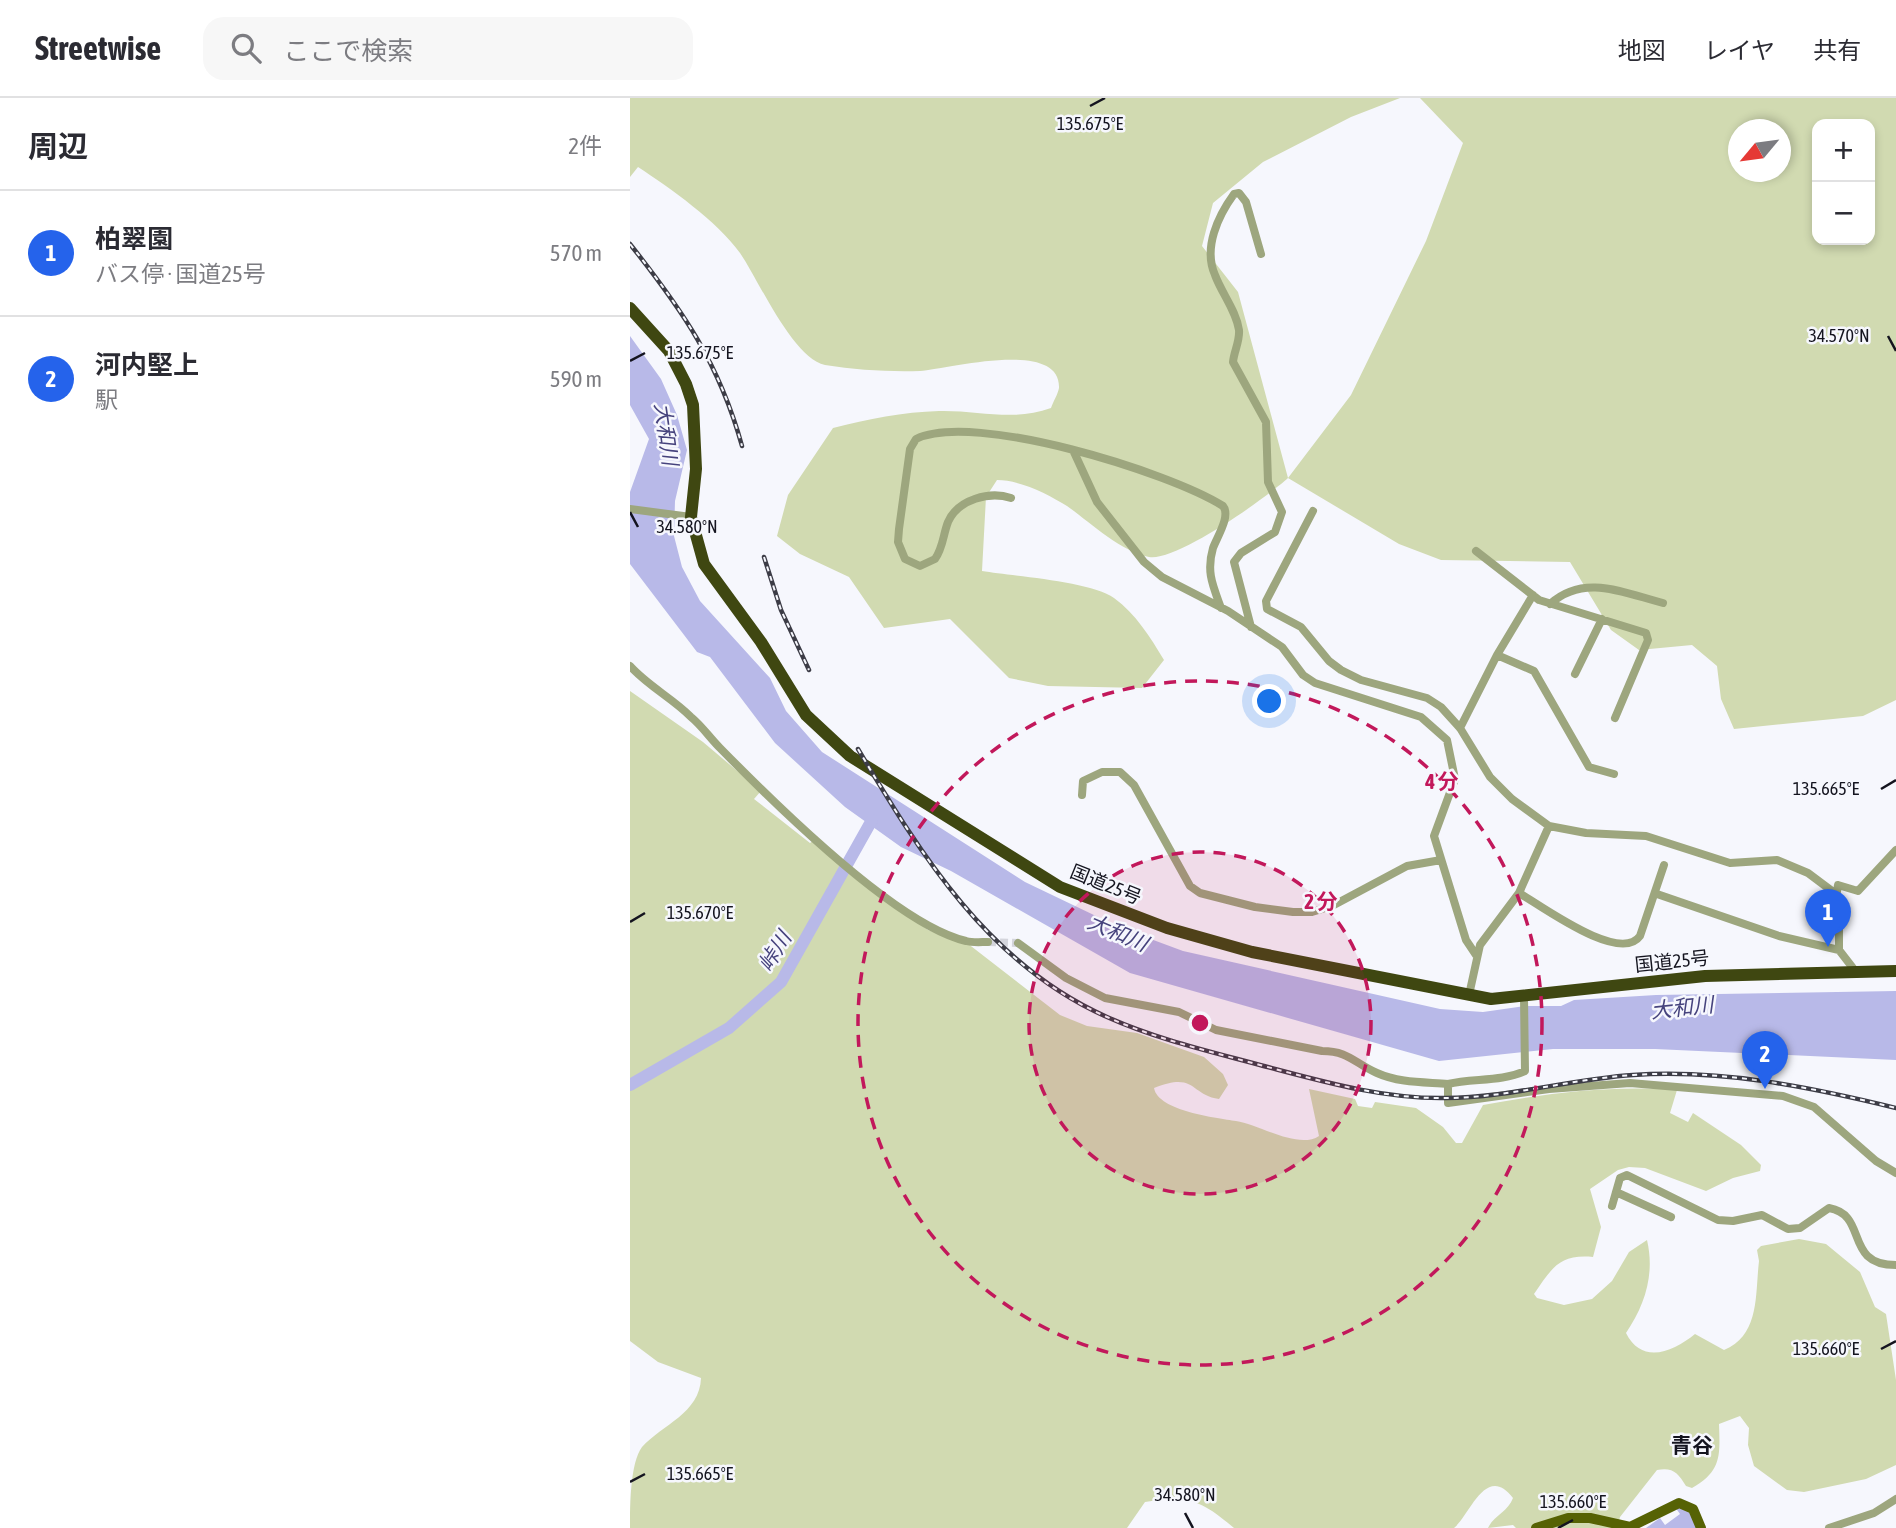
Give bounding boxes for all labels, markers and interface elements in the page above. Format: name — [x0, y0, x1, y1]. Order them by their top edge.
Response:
search box — [203, 17, 693, 80]
text: Streetwise — [35, 29, 161, 67]
icon: search — [227, 29, 265, 67]
text: ここで検索 — [283, 36, 413, 66]
text: 地図 — [1618, 37, 1666, 64]
text: レイヤ — [1704, 37, 1775, 64]
text: 共有 — [1813, 37, 1861, 64]
text: 135.675°E — [1057, 113, 1124, 134]
north arrow — [1728, 119, 1791, 182]
map controls — [1812, 119, 1875, 245]
button: + — [1812, 119, 1875, 182]
text: 周辺 — [28, 129, 88, 163]
text: 2件 — [568, 133, 602, 159]
button: − — [1812, 182, 1875, 245]
text: 柏翠園 — [95, 224, 173, 254]
text: 1 — [46, 240, 56, 266]
text: 570 m — [550, 240, 602, 266]
text: バス停 · 国道25号 — [95, 261, 266, 287]
text: 34.570°N — [1808, 325, 1870, 346]
text: 135.675°E — [667, 342, 734, 363]
text: 河内堅上 — [95, 350, 199, 380]
text: 2 — [46, 366, 56, 392]
text: 590 m — [550, 366, 602, 392]
text: 駅 — [95, 387, 118, 413]
water label: 大和川 — [651, 401, 684, 469]
text: 34.580°N — [656, 516, 718, 537]
your location — [1252, 684, 1286, 718]
text: 4 分 — [1424, 769, 1459, 793]
text: 135.665°E — [1793, 778, 1860, 799]
street label: 国道25号 — [1067, 860, 1145, 908]
text: 2 分 — [1304, 889, 1338, 913]
pin: 1 — [1805, 889, 1851, 947]
text: 135.670°E — [667, 902, 734, 923]
water label: 大和川 — [1084, 909, 1154, 956]
water label: 峠川 — [753, 925, 796, 975]
street label: 国道25号 — [1634, 946, 1710, 976]
water label: 大和川 — [1649, 992, 1717, 1022]
centre of rings — [1188, 1011, 1212, 1035]
pin: 2 — [1742, 1031, 1788, 1089]
text: 135.660°E — [1793, 1338, 1860, 1359]
district label: 青谷 — [1671, 1433, 1713, 1457]
text: 135.665°E — [667, 1463, 734, 1484]
text: 34.580°N — [1154, 1484, 1216, 1505]
text: 135.660°E — [1540, 1491, 1607, 1512]

